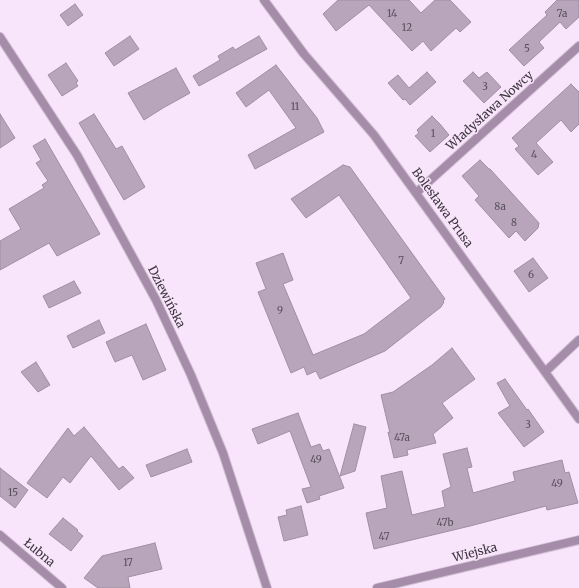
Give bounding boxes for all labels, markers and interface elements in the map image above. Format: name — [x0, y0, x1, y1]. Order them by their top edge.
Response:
house number: 14 — [387, 8, 397, 20]
house number: 7a — [557, 8, 567, 20]
house number: 12 — [402, 22, 412, 34]
house number: 5 — [524, 43, 530, 55]
street label: Władysława Nowcy — [444, 68, 536, 154]
house number: 3 — [482, 81, 488, 93]
house number: 11 — [291, 101, 299, 113]
house number: 1 — [431, 128, 435, 140]
house number: 4 — [531, 149, 537, 161]
street label: Bolesława Prusa — [408, 166, 476, 250]
house number: 8a — [494, 201, 506, 213]
house number: 8 — [511, 217, 517, 229]
house number: 7 — [398, 255, 404, 267]
street label: Dziewińska — [144, 264, 188, 330]
house number: 6 — [528, 269, 534, 281]
house number: 9 — [277, 305, 283, 317]
house number: 3 — [525, 419, 531, 431]
house number: 47a — [394, 432, 410, 444]
house number: 49 — [310, 454, 322, 466]
house number: 49 — [551, 478, 563, 490]
house number: 15 — [8, 487, 18, 499]
house number: 47b — [437, 517, 453, 529]
house number: 47 — [379, 531, 389, 543]
street label: Łubna — [21, 536, 57, 570]
street label: Wiejska — [451, 541, 499, 565]
house number: 17 — [123, 557, 133, 569]

